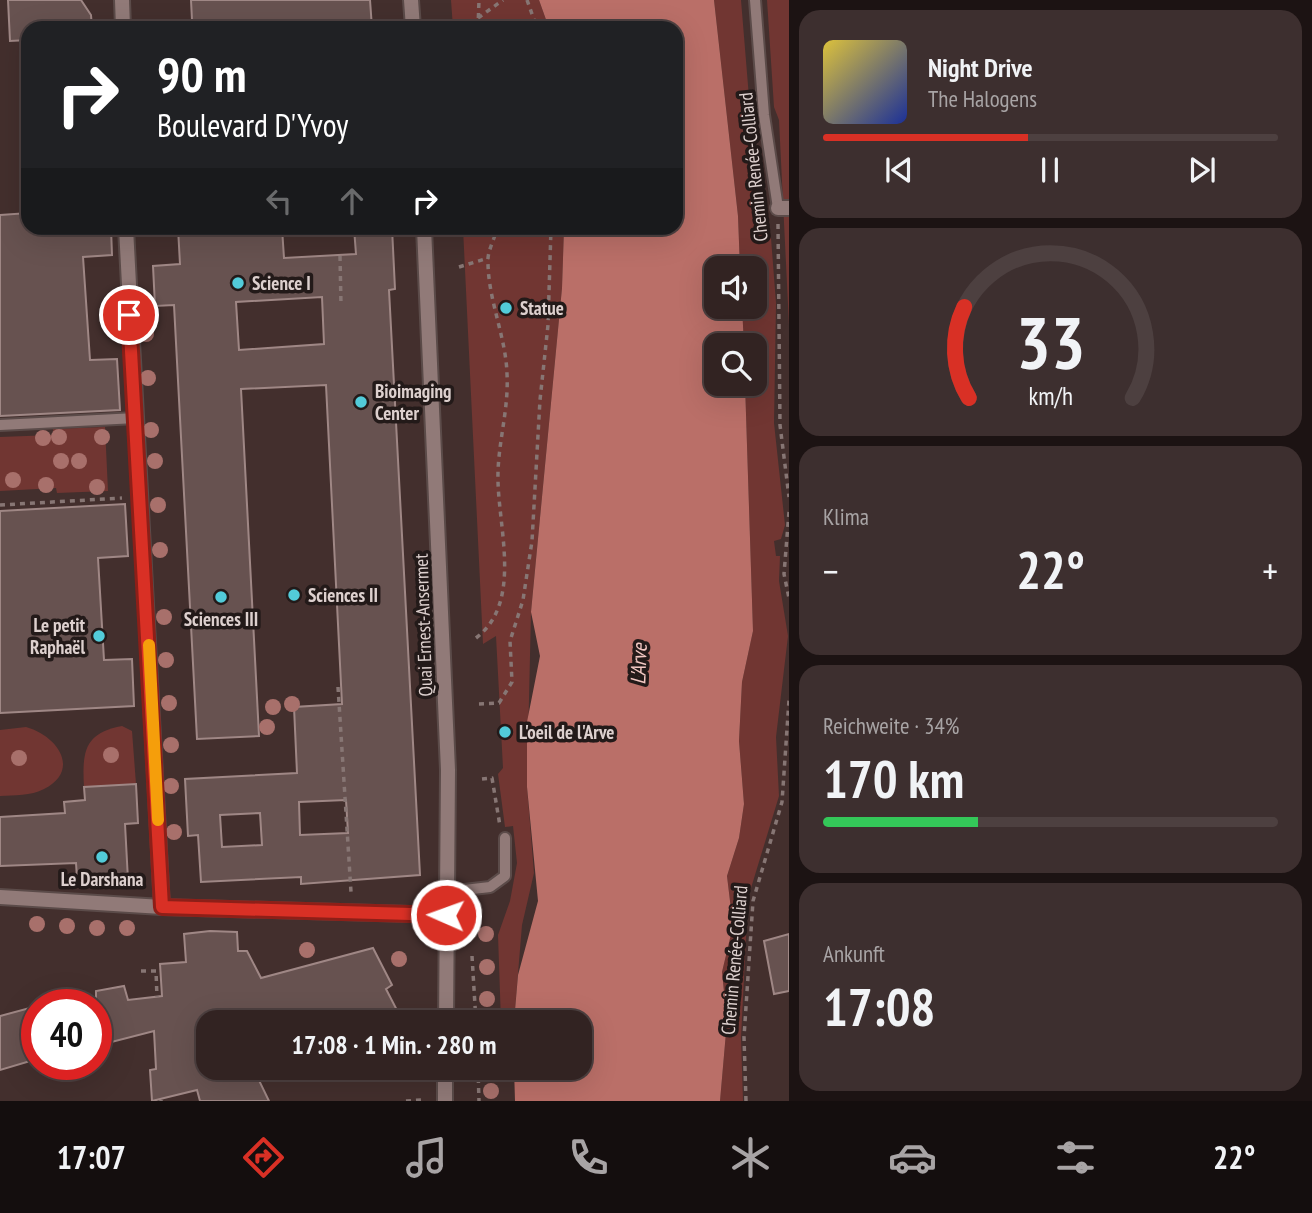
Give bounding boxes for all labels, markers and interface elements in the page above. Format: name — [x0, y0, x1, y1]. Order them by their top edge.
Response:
text: 90 m — [157, 42, 246, 106]
icon: right — [42, 49, 133, 140]
text: Night Drive — [928, 51, 1033, 84]
text: The Halogens — [928, 84, 1037, 113]
street label: Chemin Renée-Colliard — [733, 91, 773, 243]
text: Boulevard D'Yvoy — [157, 104, 348, 146]
icon: previous — [880, 151, 918, 189]
icon: pause — [1031, 151, 1069, 189]
icon: next — [1183, 151, 1221, 189]
icon: left — [260, 182, 298, 220]
icon: ahead — [333, 182, 371, 220]
icon: right — [406, 182, 444, 220]
map controls — [704, 256, 767, 396]
button: sound — [704, 256, 767, 319]
place label: Science I — [252, 271, 311, 295]
marker: Science I — [230, 275, 246, 291]
pin — [99, 285, 159, 345]
text: 33 — [1016, 295, 1085, 389]
icon: arrive — [110, 296, 148, 334]
place label: Statue — [520, 296, 564, 320]
marker: Statue — [498, 300, 514, 316]
button: search — [704, 333, 767, 396]
place label: Bioimaging Center — [375, 379, 451, 425]
text: km/h — [1028, 380, 1073, 412]
marker: Bioimaging Center — [353, 394, 369, 410]
text: Klima — [823, 502, 869, 531]
text: 22° — [1016, 536, 1085, 603]
text: − — [823, 546, 839, 595]
text: + — [1262, 546, 1278, 595]
street label: Quai Ernest-Ansermet — [408, 552, 437, 697]
place label: Sciences II — [308, 583, 378, 607]
marker: Sciences II — [286, 587, 302, 603]
marker: Sciences III — [213, 589, 229, 605]
place label: Sciences III — [184, 607, 258, 631]
place label: Le petit Raphaël — [30, 613, 85, 659]
marker: Le petit Raphaël — [91, 628, 107, 644]
water label: L'Arve — [624, 642, 653, 685]
text: Reichweite · 34% — [823, 711, 959, 740]
place label: L'oeil de l'Arve — [519, 720, 615, 744]
marker: L'oeil de l'Arve — [497, 724, 513, 740]
text: 170 km — [823, 745, 964, 812]
marker: Le Darshana — [94, 849, 110, 865]
place label: Le Darshana — [61, 867, 143, 891]
position arrow — [409, 878, 483, 952]
street label: Chemin Renée-Colliard — [716, 884, 752, 1036]
text: Ankunft — [823, 939, 885, 968]
text: 17:08 — [823, 973, 935, 1040]
speed limit sign: 40 — [21, 989, 112, 1080]
text: 17:08 · 1 Min. · 280 m — [292, 1028, 496, 1061]
icon: directions — [239, 1133, 288, 1182]
icon: music — [402, 1133, 451, 1182]
icon: phone — [564, 1133, 613, 1182]
icon: climate — [726, 1133, 775, 1182]
icon: car — [888, 1133, 937, 1182]
icon: filters — [1051, 1133, 1100, 1182]
text: 17:07 — [57, 1136, 126, 1178]
text: 22° — [1213, 1136, 1255, 1178]

